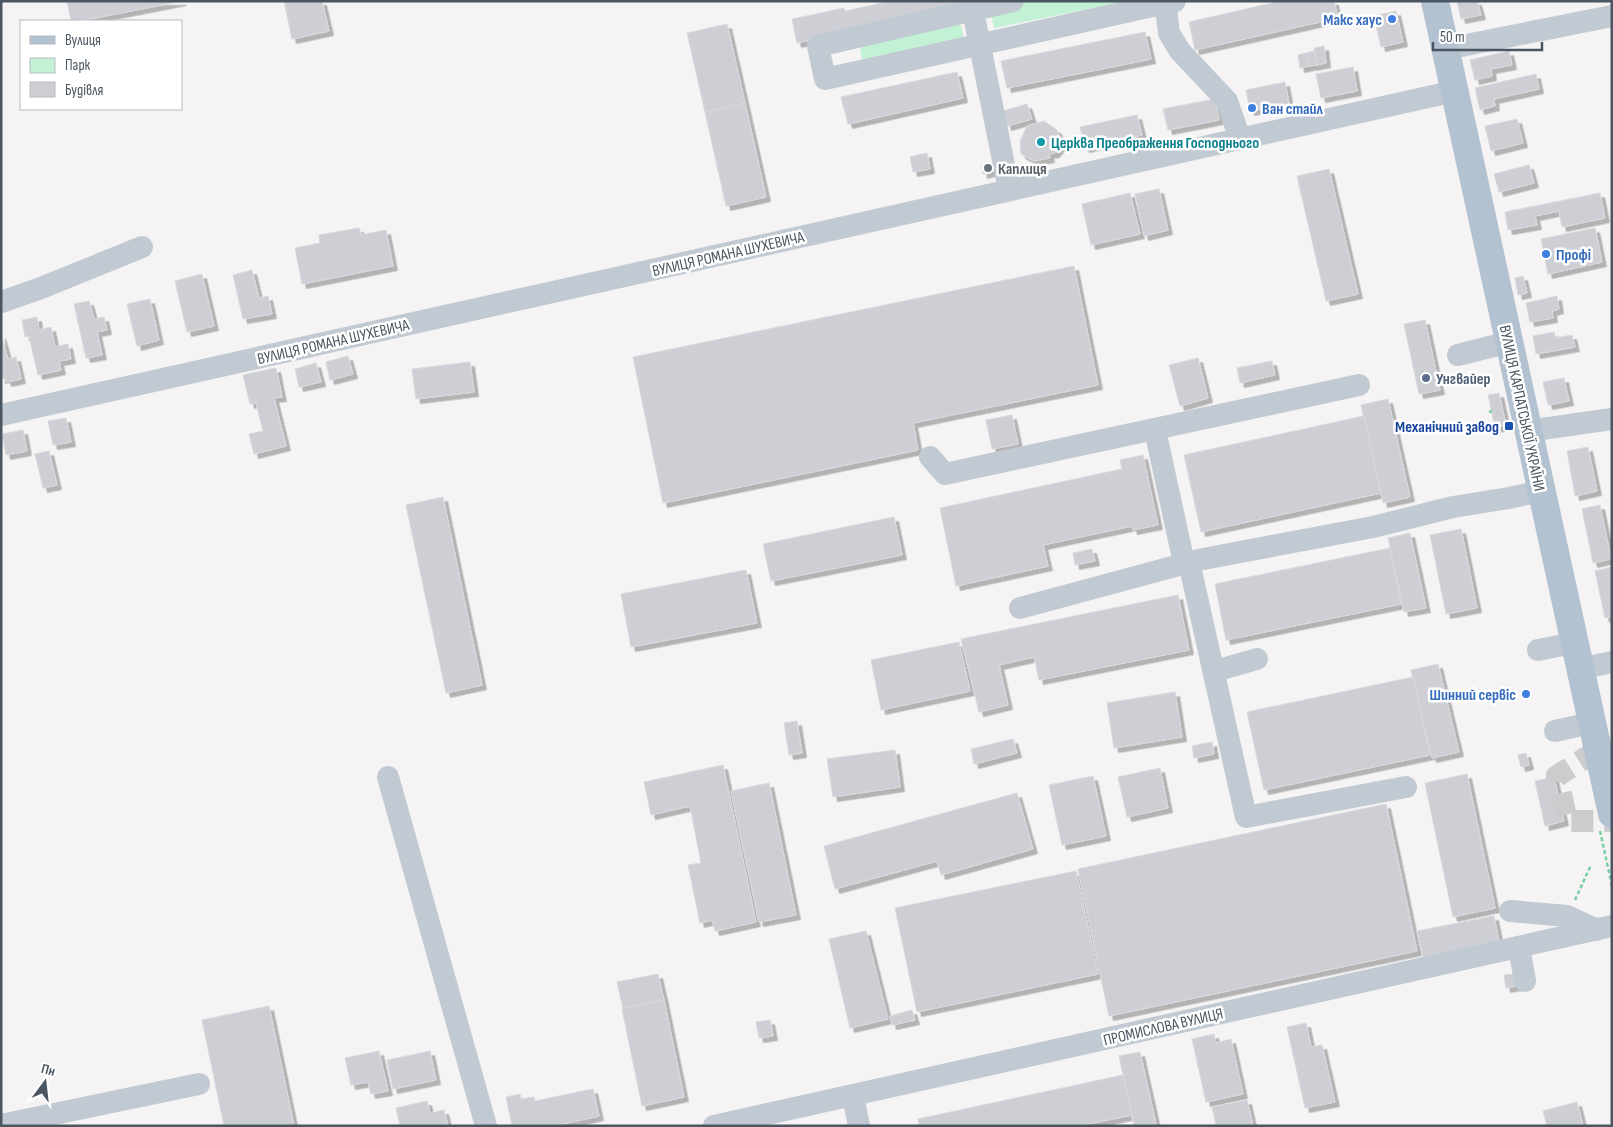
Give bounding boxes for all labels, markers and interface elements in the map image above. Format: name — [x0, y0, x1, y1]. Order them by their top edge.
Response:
place label: Макс хаус — [1323, 11, 1382, 30]
marker: Макс хаус — [1386, 13, 1398, 25]
legend — [20, 20, 182, 110]
scale bar — [1433, 20, 1542, 52]
text: 50 m — [1440, 28, 1465, 47]
text: Вулиця — [65, 31, 101, 50]
text: Парк — [65, 56, 91, 75]
text: Будівля — [65, 81, 104, 100]
place label: Ван стайл — [1262, 100, 1324, 119]
marker: Ван стайл — [1246, 102, 1258, 114]
place label: Церква Преображення Господнього — [1051, 134, 1259, 153]
marker: Церква Преображення Господнього — [1035, 136, 1047, 148]
place label: Каплиця — [998, 160, 1047, 179]
marker: Каплиця — [982, 162, 994, 174]
street label: ВУЛИЦЯ РОМАНА ШУХЕВИЧА — [651, 228, 806, 281]
place label: Профі — [1556, 246, 1591, 265]
marker: Профі — [1540, 248, 1552, 260]
street label: ВУЛИЦЯ РОМАНА ШУХЕВИЧА — [256, 316, 411, 369]
street label: ВУЛИЦЯ КАРПАТСЬКОЇ УКРАЇНИ — [1495, 324, 1548, 493]
place label: Унгвайер — [1436, 370, 1490, 389]
marker: Унгвайер — [1420, 372, 1432, 384]
place label: Механічний завод — [1395, 418, 1499, 437]
marker: Механічний завод — [1503, 420, 1515, 432]
place label: Шинний сервіс — [1430, 686, 1516, 705]
marker: Шинний сервіс — [1520, 688, 1532, 700]
street label: ПРОМИСЛОВА ВУЛИЦЯ — [1102, 1004, 1225, 1050]
north arrow — [20, 1057, 70, 1107]
text: Пн — [39, 1060, 57, 1080]

